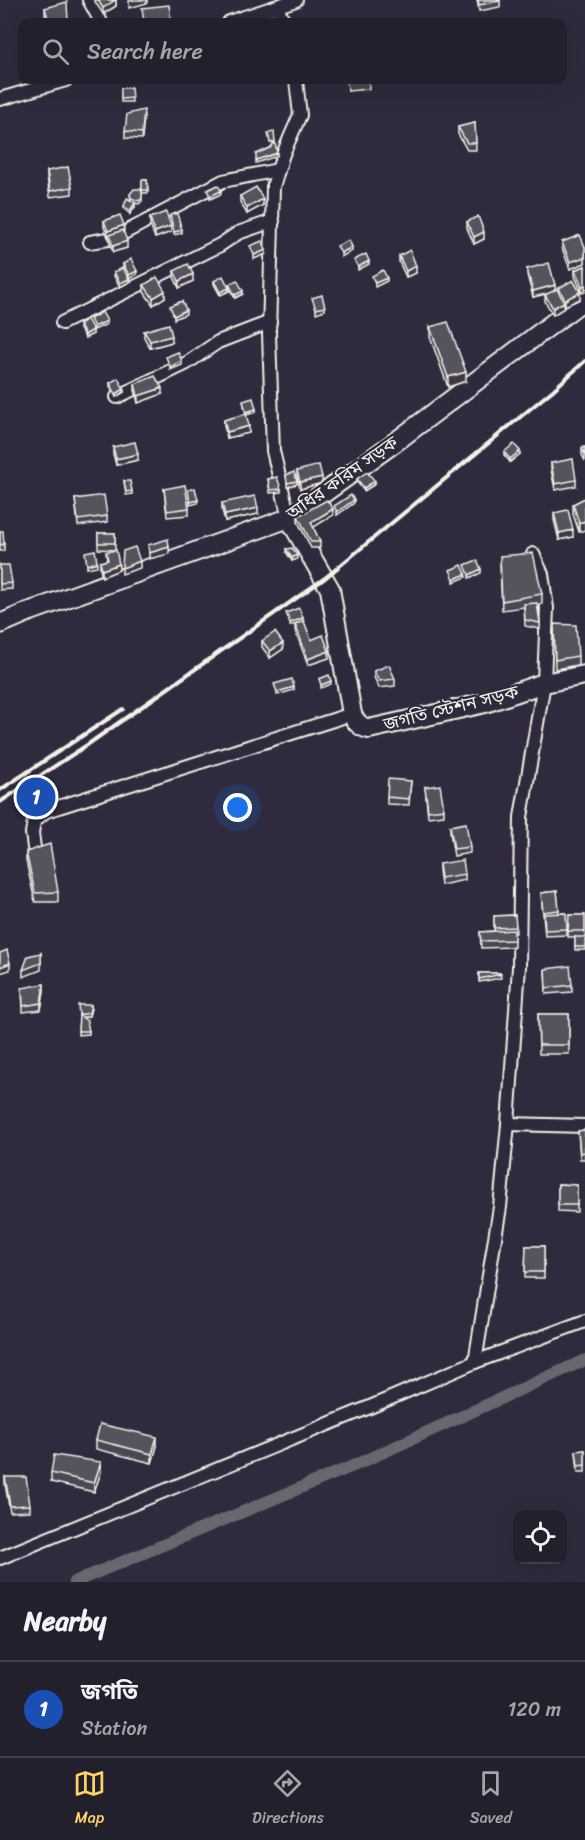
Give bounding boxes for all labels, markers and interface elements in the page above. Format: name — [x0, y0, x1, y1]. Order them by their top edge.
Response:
search box — [18, 18, 567, 84]
text: Search here — [87, 32, 203, 71]
icon: search — [39, 35, 72, 68]
street label: অধির করিম সড়ক — [278, 427, 405, 529]
street label: জগতি স্টেশন সড়ক — [379, 676, 522, 741]
pin: 1 — [16, 774, 56, 820]
your location — [223, 793, 252, 822]
map controls — [513, 1510, 567, 1564]
button: locate — [513, 1510, 567, 1564]
text: Nearby — [24, 1598, 106, 1644]
text: জগতি — [81, 1672, 138, 1711]
text: 1 — [39, 1692, 48, 1727]
text: 120 m — [508, 1692, 561, 1727]
text: Station — [81, 1711, 147, 1746]
tab: Map — [73, 1767, 106, 1832]
tab: Directions — [252, 1767, 324, 1832]
tab: Saved — [470, 1767, 512, 1832]

